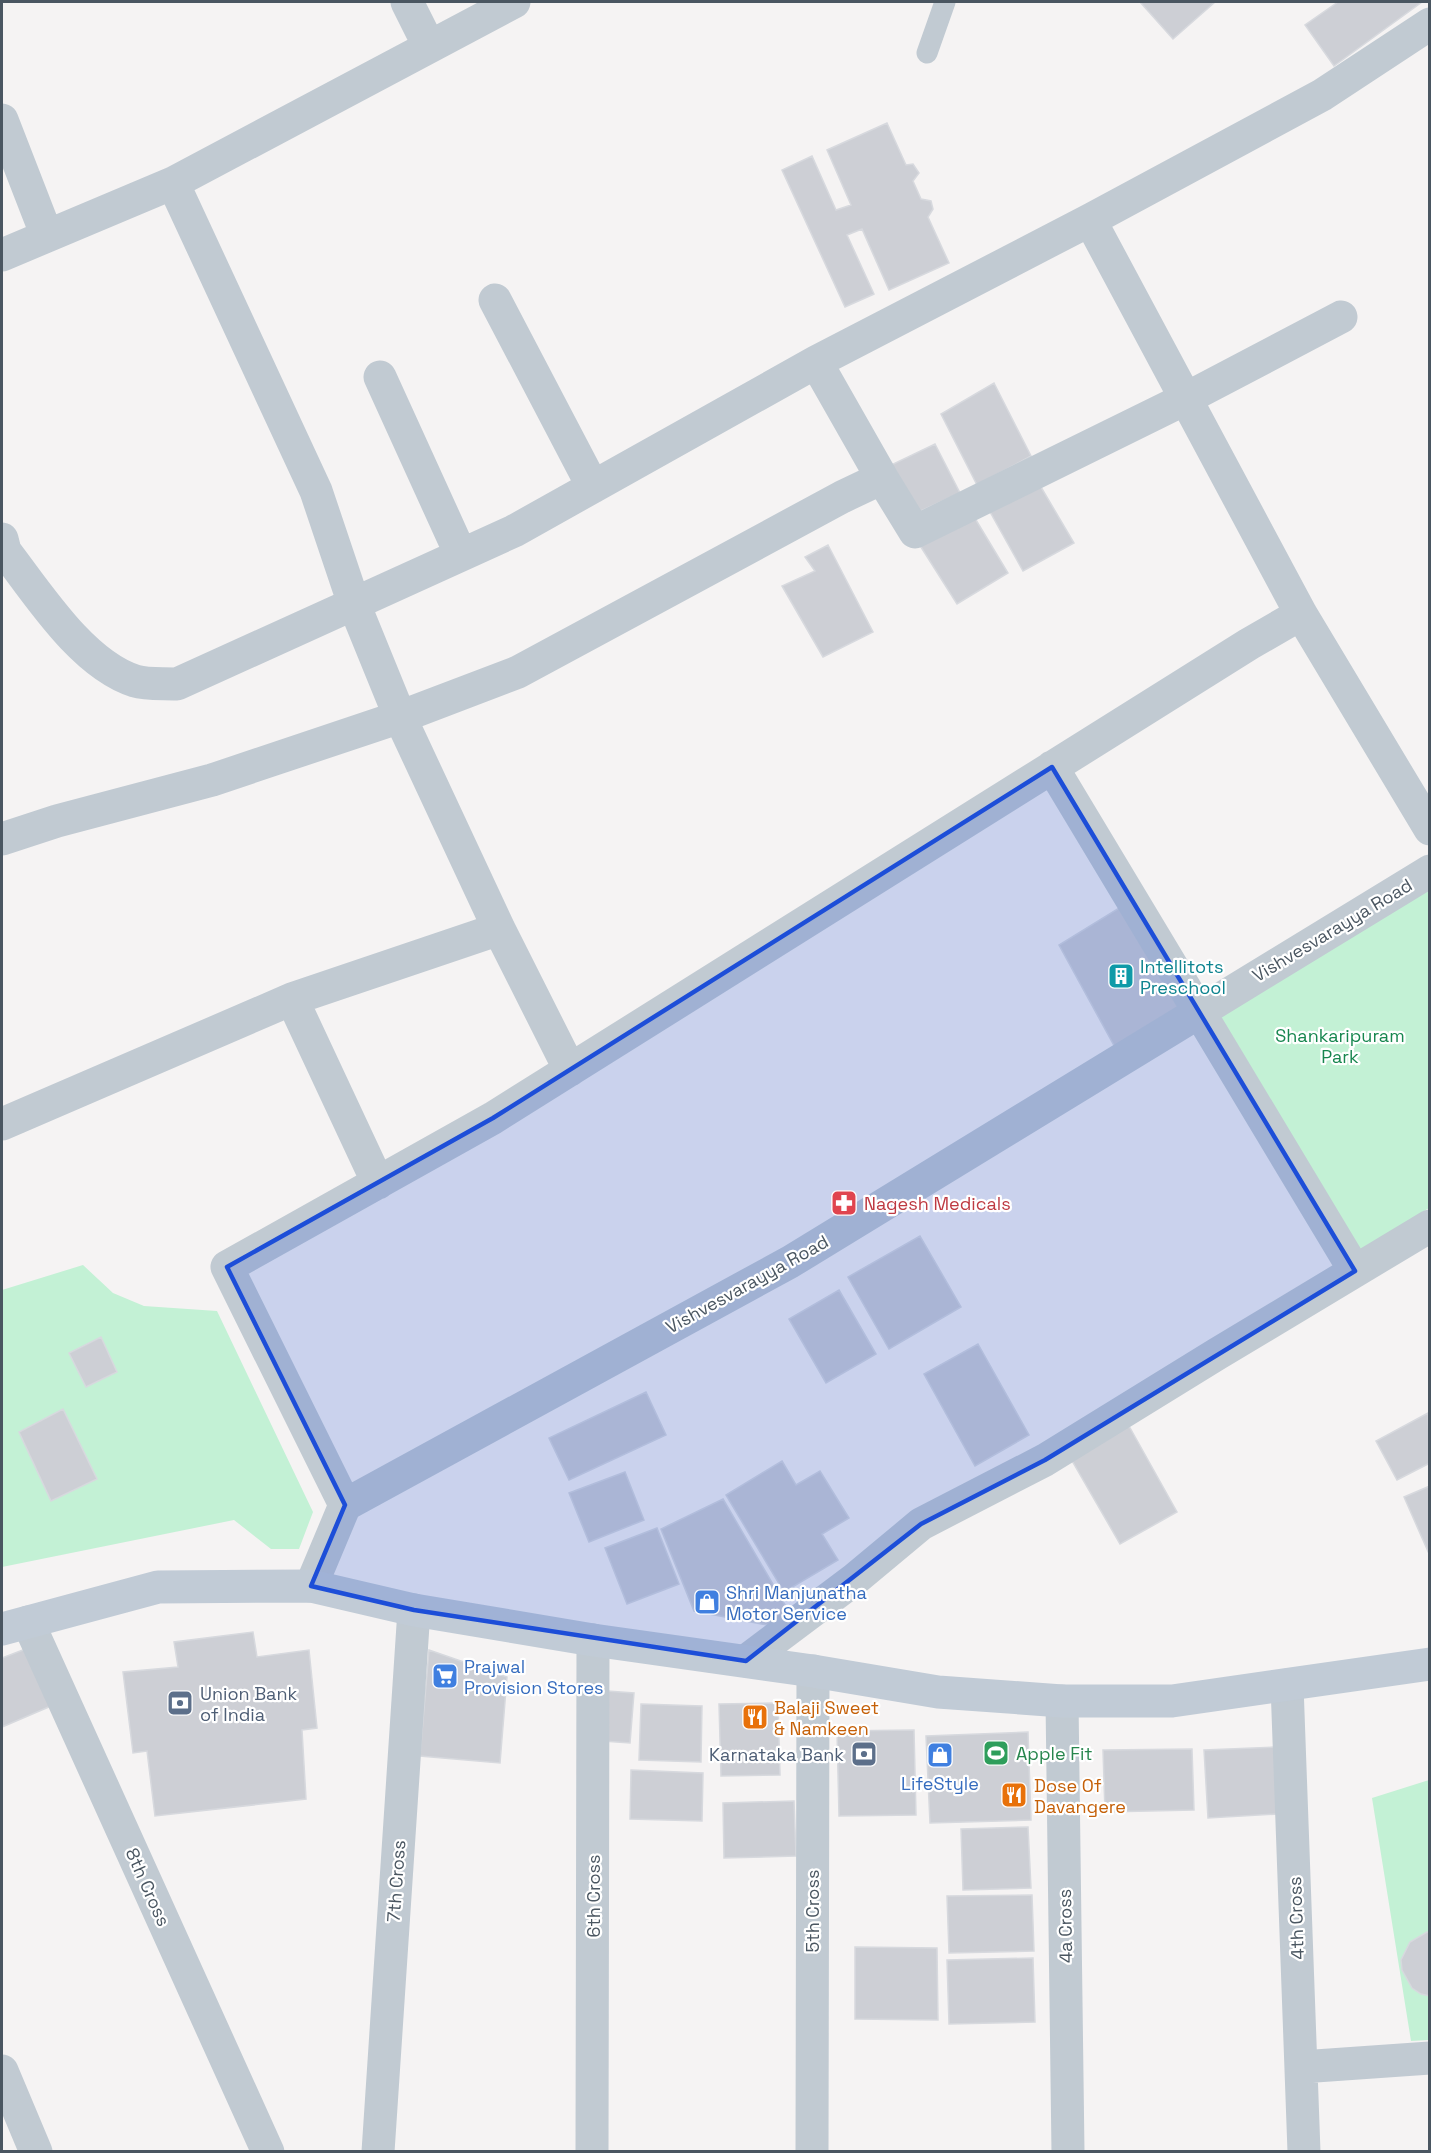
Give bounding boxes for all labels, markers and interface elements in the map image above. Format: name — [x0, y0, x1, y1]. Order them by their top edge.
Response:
street label: Vishvesvarayya Road — [1248, 873, 1416, 987]
place label: Intellitots Preschool — [1140, 955, 1226, 999]
building icon: Intellitots Preschool — [1106, 961, 1136, 991]
park label: Shankaripuram Park — [1275, 1024, 1405, 1068]
pharmacy icon: Nagesh Medicals — [829, 1188, 859, 1218]
place label: Nagesh Medicals — [864, 1192, 1011, 1215]
street label: Vishvesvarayya Road — [662, 1230, 832, 1338]
place label: Shri Manjunatha Motor Service — [726, 1581, 867, 1625]
shop icon: Shri Manjunatha Motor Service — [692, 1587, 722, 1617]
place label: Prajwal Provision Stores — [464, 1655, 604, 1699]
supermarket icon: Prajwal Provision Stores — [430, 1661, 460, 1691]
place label: Union Bank of India — [200, 1682, 297, 1726]
bank icon: Union Bank of India — [165, 1688, 195, 1718]
place label: Balaji Sweet & Namkeen — [774, 1696, 879, 1740]
restaurant icon: Balaji Sweet & Namkeen — [740, 1702, 770, 1732]
sports icon: Apple Fit — [981, 1738, 1011, 1768]
bank icon: Karnataka Bank — [849, 1739, 879, 1769]
shop icon: LifeStyle — [925, 1740, 955, 1770]
place label: Apple Fit — [1016, 1742, 1093, 1765]
place label: Karnataka Bank — [709, 1743, 844, 1766]
place label: LifeStyle — [901, 1772, 979, 1795]
place label: Dose Of Davangere — [1034, 1774, 1126, 1818]
restaurant icon: Dose Of Davangere — [999, 1780, 1029, 1810]
street label: 7th Cross — [382, 1839, 410, 1923]
street label: 8th Cross — [121, 1844, 175, 1930]
street label: 6th Cross — [582, 1854, 605, 1938]
street label: 5th Cross — [801, 1870, 824, 1952]
street label: 4th Cross — [1283, 1876, 1309, 1960]
street label: 4a Cross — [1053, 1889, 1077, 1963]

